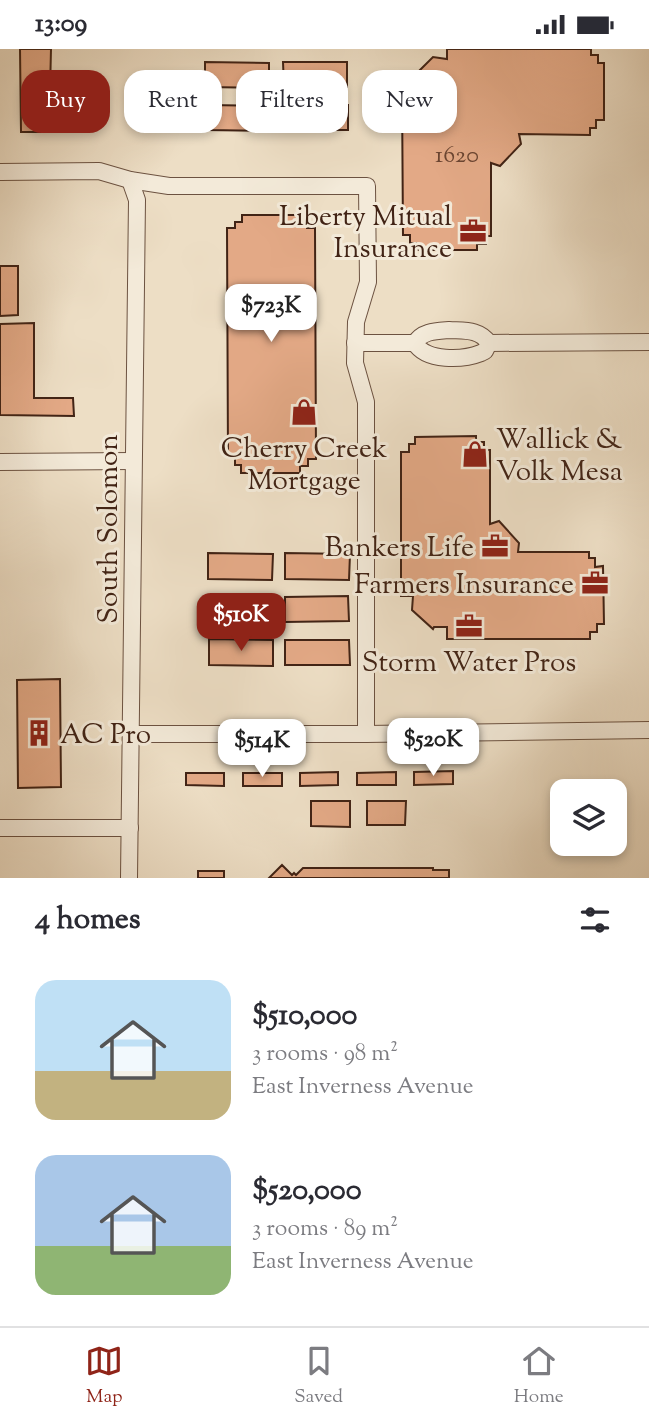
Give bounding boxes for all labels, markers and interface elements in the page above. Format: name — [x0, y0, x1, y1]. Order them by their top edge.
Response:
text: 13:09 — [35, 6, 87, 43]
chip: Buy — [21, 70, 110, 133]
chip: Rent — [124, 70, 222, 133]
chip: Filters — [236, 70, 348, 133]
chip: New — [362, 70, 457, 133]
house number: 1620 — [435, 139, 479, 173]
place label: Liberty Mitual Insurance — [279, 198, 452, 270]
office icon: Liberty Mitual Insurance — [458, 216, 488, 246]
pin: $723K — [222, 285, 320, 344]
text: $723K — [241, 290, 301, 323]
shop icon: Cherry Creek Mortgage — [289, 397, 319, 427]
place label: Wallick & Volk Mesa — [496, 421, 623, 493]
place label: Cherry Creek Mortgage — [221, 430, 387, 502]
street label: South Solomon — [90, 434, 130, 624]
shop icon: Wallick & Volk Mesa — [460, 439, 490, 469]
place label: Bankers Life — [325, 529, 474, 569]
office icon: Bankers Life — [480, 531, 510, 561]
place label: Farmers Insurance — [354, 566, 574, 606]
office icon: Farmers Insurance — [580, 568, 610, 598]
pin: $510K — [192, 593, 290, 653]
text: $510K — [213, 599, 269, 632]
office icon: Storm Water Pros — [454, 611, 484, 641]
place label: Storm Water Pros — [362, 644, 576, 684]
place label: AC Pro — [60, 716, 151, 756]
building icon: AC Pro — [24, 718, 54, 748]
pin: $514K — [213, 719, 311, 779]
pin: $520K — [384, 719, 482, 778]
text: $520K — [403, 724, 463, 757]
text: $514K — [234, 725, 290, 758]
map controls — [550, 779, 627, 856]
button: layers — [550, 779, 627, 856]
text: 4 homes — [35, 899, 141, 942]
icon: filters — [576, 901, 614, 939]
text: $510,000 — [252, 995, 357, 1038]
icon: home — [91, 1008, 175, 1092]
text: 3 rooms · 98 m² — [252, 1038, 398, 1071]
text: East Inverness Avenue — [252, 1071, 473, 1104]
text: $520,000 — [252, 1170, 362, 1213]
icon: home — [91, 1183, 175, 1267]
text: 3 rooms · 89 m² — [252, 1213, 398, 1246]
text: East Inverness Avenue — [252, 1246, 473, 1279]
tab: Map — [85, 1342, 123, 1411]
tab: Saved — [294, 1342, 343, 1411]
tab: Home — [514, 1342, 564, 1411]

